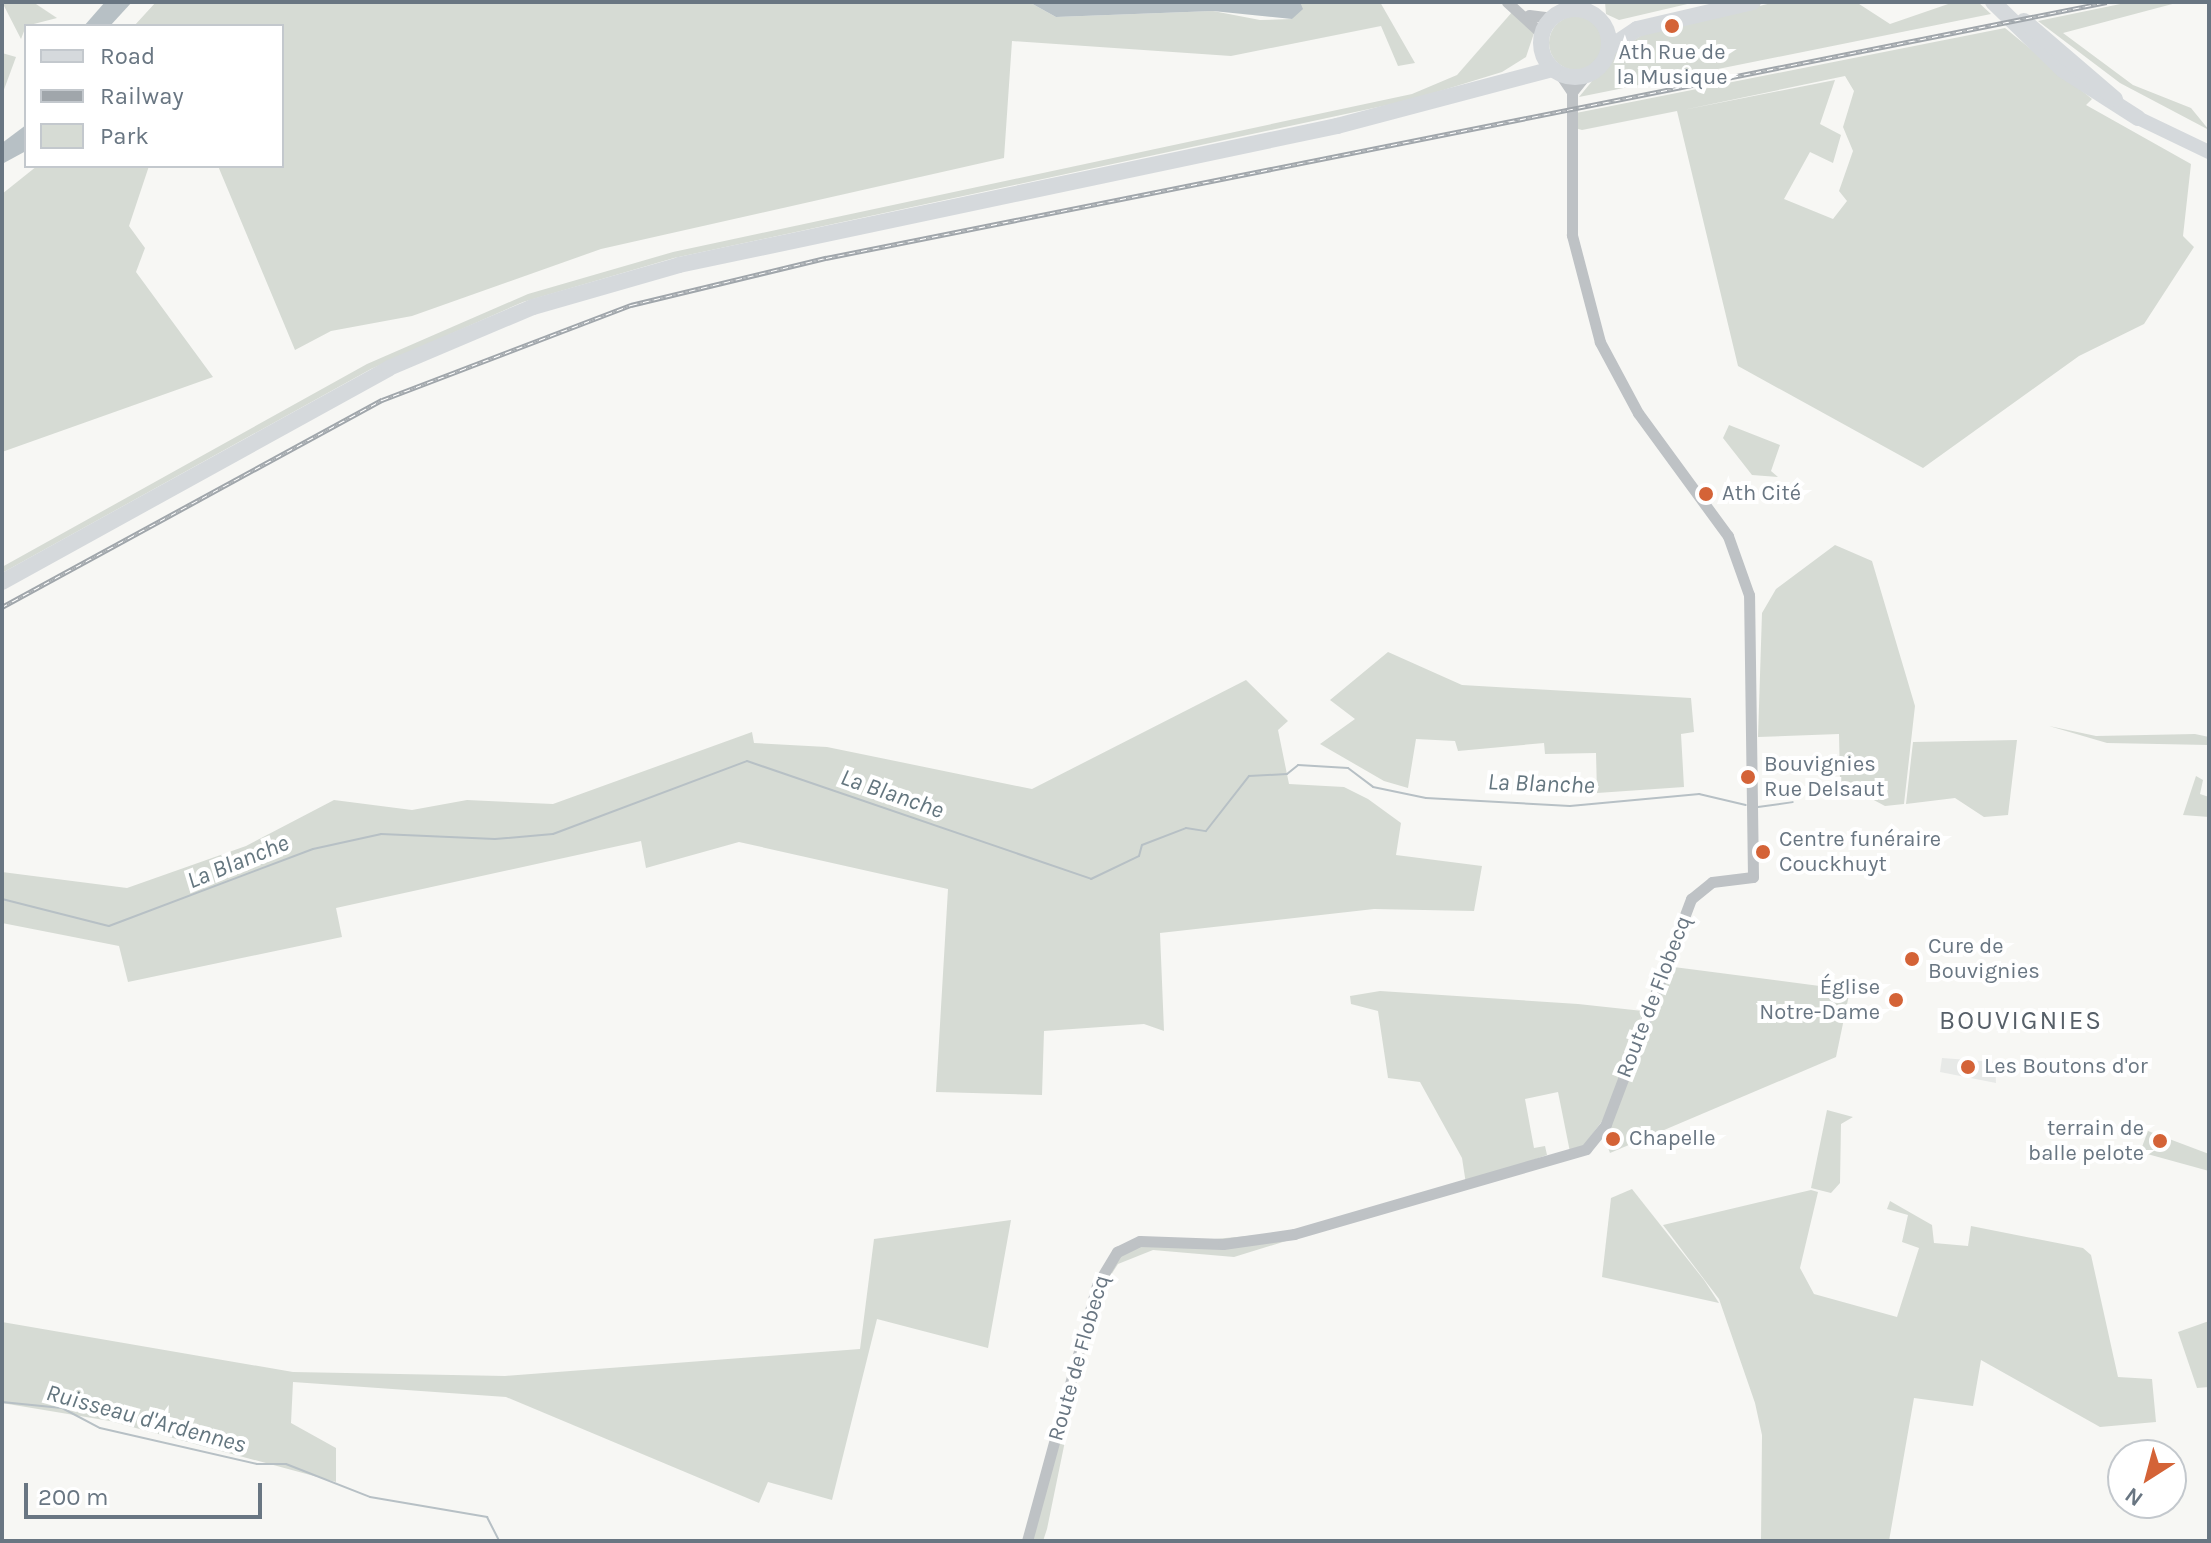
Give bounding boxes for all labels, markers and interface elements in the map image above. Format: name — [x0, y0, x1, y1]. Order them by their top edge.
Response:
marker: Ath Rue de la Musique — [1663, 17, 1681, 35]
legend — [24, 24, 284, 168]
place label: Ath Rue de la Musique — [1616, 39, 1728, 90]
text: Road — [100, 42, 155, 70]
text: Railway — [100, 82, 184, 110]
text: Park — [100, 122, 149, 150]
place label: Ath Cité — [1722, 481, 1801, 507]
marker: Ath Cité — [1697, 485, 1715, 503]
place label: Bouvignies Rue Delsaut — [1764, 751, 1885, 802]
water label: La Blanche — [837, 763, 947, 825]
water label: La Blanche — [1487, 768, 1595, 800]
marker: Bouvignies Rue Delsaut — [1739, 768, 1757, 786]
place label: Centre funéraire Couckhuyt — [1779, 826, 1941, 878]
water label: La Blanche — [183, 829, 293, 895]
marker: Centre funéraire Couckhuyt — [1754, 843, 1772, 861]
street label: Route de Flobecq — [1611, 912, 1697, 1082]
place label: Cure de Bouvignies — [1928, 933, 2040, 984]
marker: Cure de Bouvignies — [1903, 950, 1921, 968]
place label: Église Notre-Dame — [1759, 974, 1880, 1026]
marker: Église Notre-Dame — [1887, 991, 1905, 1009]
district label: BOUVIGNIES — [1939, 1005, 2103, 1037]
place label: Les Boutons d'or — [1984, 1054, 2148, 1080]
marker: Les Boutons d'or — [1959, 1058, 1977, 1076]
place label: terrain de balle pelote — [2028, 1115, 2144, 1166]
place label: Chapelle — [1629, 1126, 1716, 1152]
marker: Chapelle — [1604, 1130, 1622, 1148]
marker: terrain de balle pelote — [2151, 1132, 2169, 1150]
street label: Route de Flobecq — [1043, 1272, 1115, 1444]
water label: Ruisseau d'Ardennes — [43, 1378, 249, 1460]
north arrow — [2107, 1439, 2187, 1519]
scale bar — [28, 1467, 266, 1517]
text: N — [2120, 1482, 2148, 1512]
text: 200 m — [38, 1483, 109, 1511]

